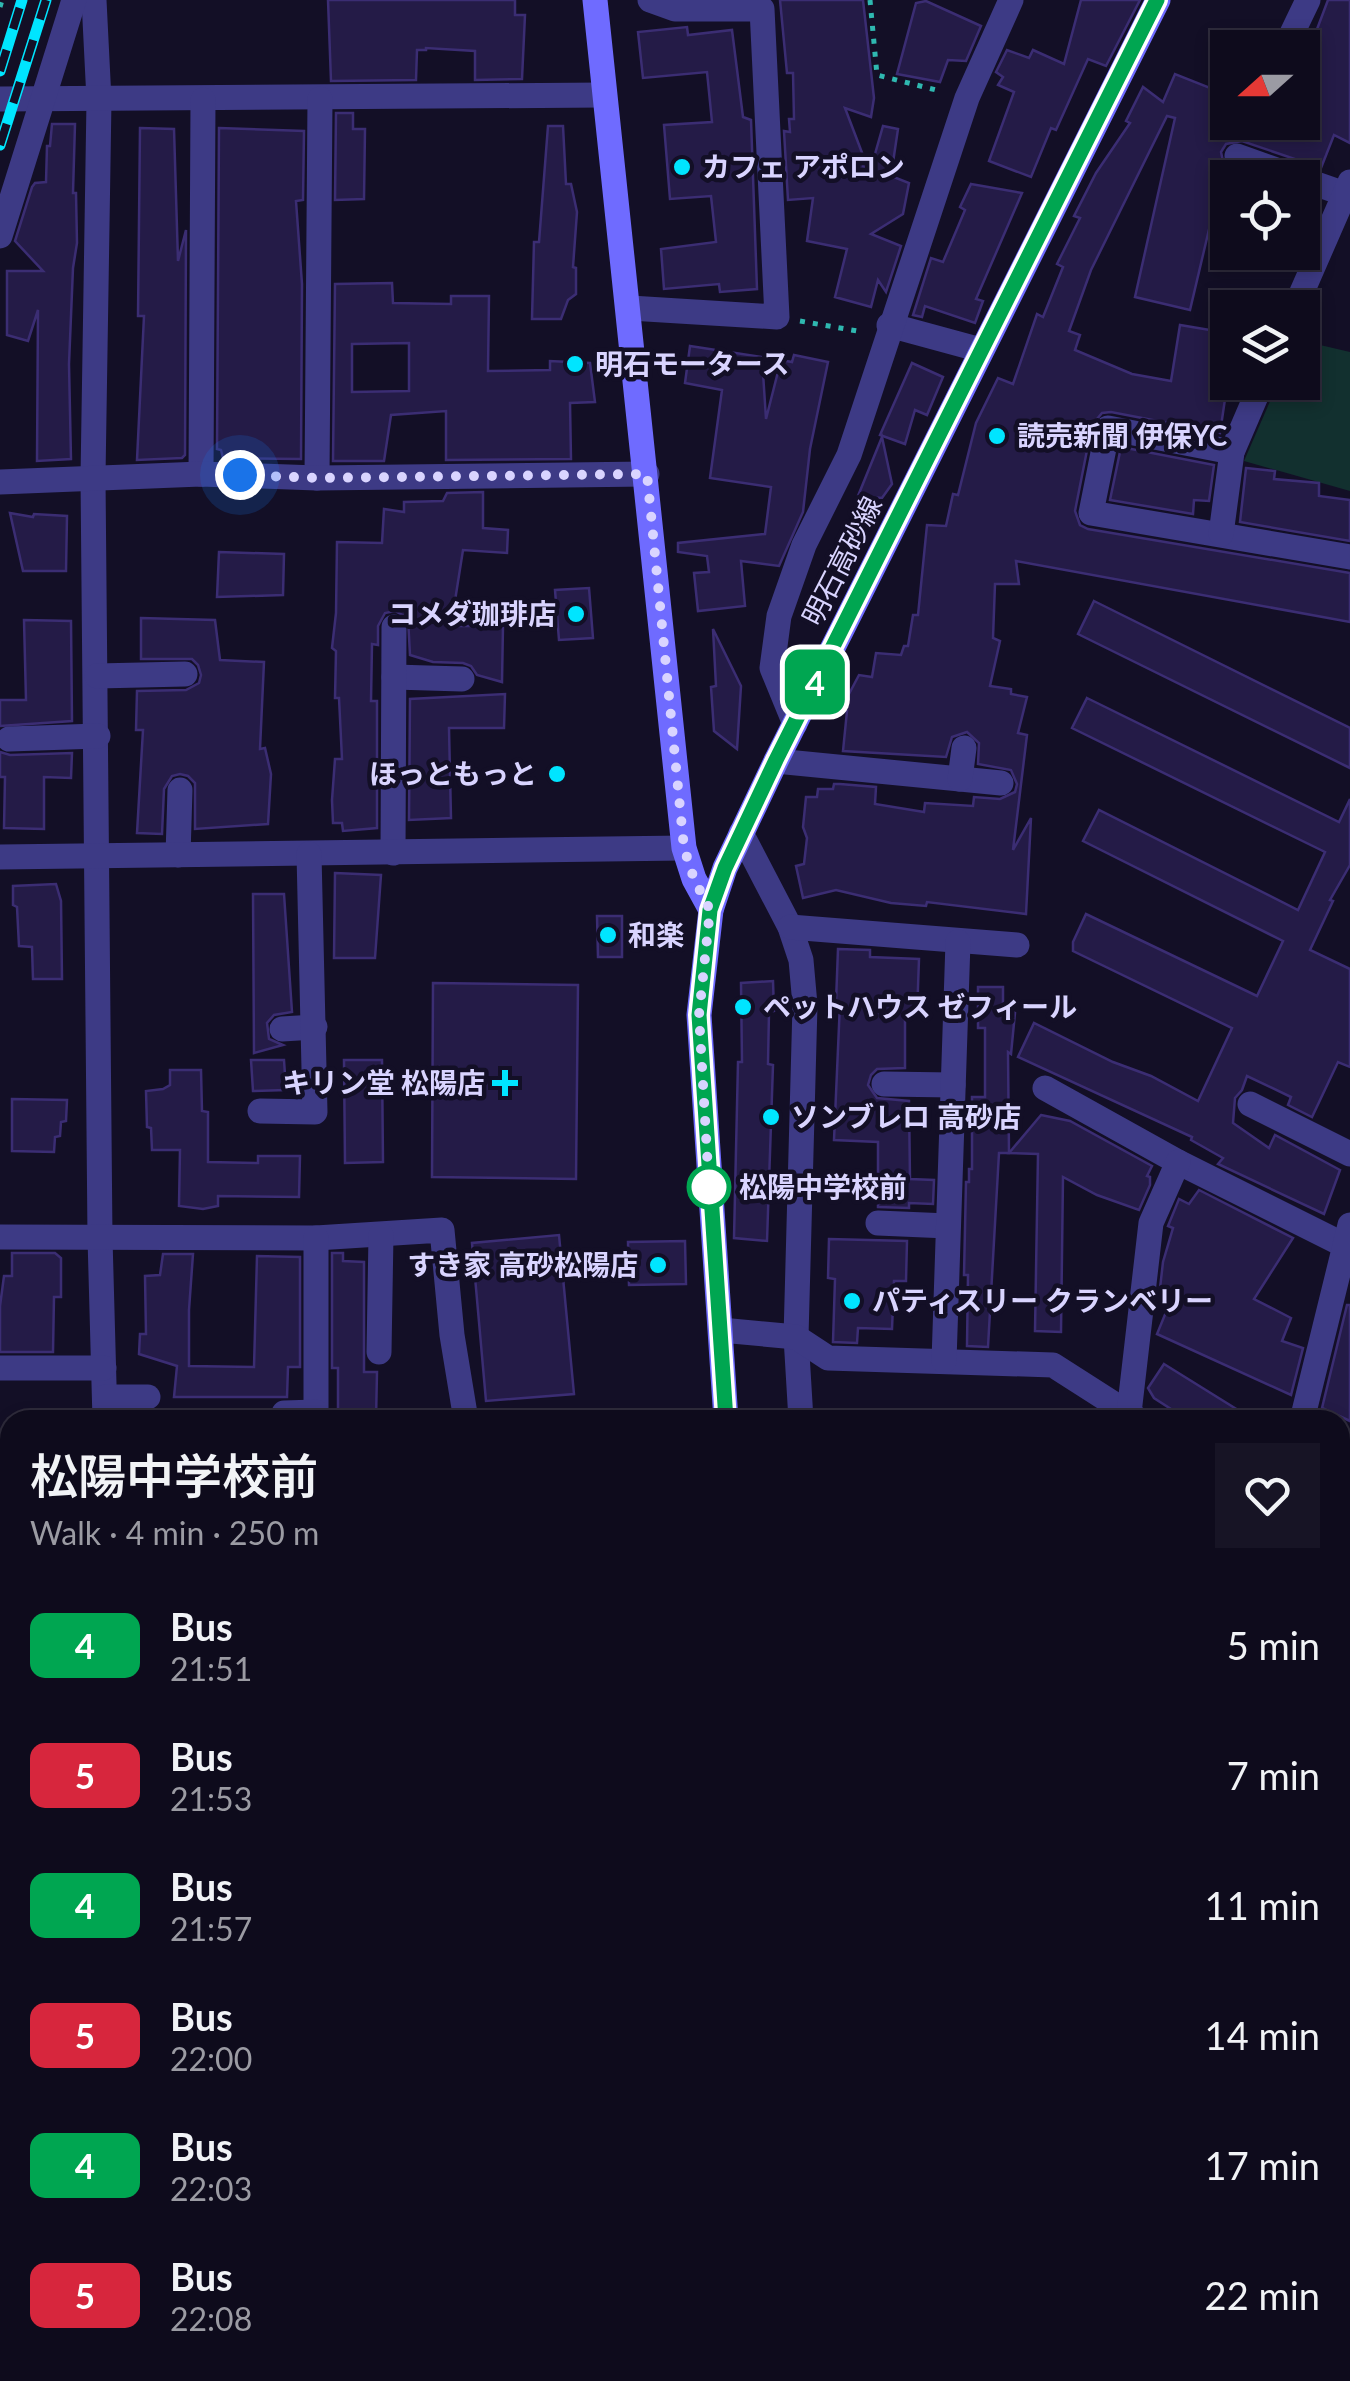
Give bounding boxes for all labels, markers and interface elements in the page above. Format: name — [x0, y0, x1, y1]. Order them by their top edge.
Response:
north arrow — [1210, 30, 1320, 140]
map controls — [1210, 30, 1320, 400]
place label: カフェ アポロン — [702, 149, 905, 183]
marker: カフェ アポロン — [671, 156, 693, 178]
button: locate — [1210, 160, 1320, 270]
button: layers — [1210, 290, 1320, 400]
place label: 明石モータース — [595, 346, 790, 380]
marker: 明石モータース — [564, 353, 586, 375]
place label: 読売新聞 伊保YC — [1017, 418, 1228, 452]
marker: 読売新聞 伊保YC — [986, 425, 1008, 447]
your location — [215, 450, 265, 500]
street label: 明石高砂線 — [794, 490, 888, 631]
place label: コメダ珈琲店 — [388, 596, 556, 630]
marker: コメダ珈琲店 — [565, 603, 587, 625]
line badge: 4 — [782, 650, 848, 714]
text: 4 — [805, 661, 825, 703]
place label: ほっともっと — [369, 756, 537, 790]
marker: ほっともっと — [546, 763, 568, 785]
place label: 和楽 — [628, 917, 684, 951]
marker: 和楽 — [597, 924, 619, 946]
place label: ペットハウス ゼフィール — [763, 989, 1077, 1023]
marker: ペットハウス ゼフィール — [732, 996, 754, 1018]
place label: キリン堂 松陽店 — [282, 1065, 485, 1099]
marker: キリン堂 松陽店 — [494, 1072, 516, 1094]
place label: ソンブレロ 高砂店 — [791, 1099, 1021, 1133]
marker: ソンブレロ 高砂店 — [760, 1106, 782, 1128]
marker: 松陽中学校前 — [688, 1166, 730, 1208]
place label: 松陽中学校前 — [739, 1169, 907, 1203]
place label: すき家 高砂松陽店 — [407, 1247, 638, 1281]
marker: すき家 高砂松陽店 — [647, 1254, 669, 1276]
place label: パティスリー クランベリー — [872, 1283, 1213, 1317]
marker: パティスリー クランベリー — [841, 1290, 863, 1312]
button: heart — [1215, 1443, 1320, 1548]
text: 松陽中学校前 — [30, 1447, 318, 1504]
text: Walk · 4 min · 250 m — [30, 1513, 319, 1552]
text: Bus — [170, 1603, 233, 1649]
text: 5 min — [1227, 1622, 1320, 1668]
text: 4 — [75, 1624, 95, 1666]
text: 21:51 — [170, 1649, 252, 1688]
text: Bus — [170, 1733, 233, 1779]
text: 7 min — [1227, 1752, 1320, 1798]
text: 5 — [75, 1754, 95, 1796]
text: 21:53 — [170, 1779, 252, 1818]
text: Bus — [170, 1863, 233, 1909]
text: 11 min — [1205, 1882, 1320, 1928]
text: 4 — [75, 1884, 95, 1926]
text: 21:57 — [170, 1909, 252, 1948]
text: Bus — [170, 1993, 233, 2039]
text: 14 min — [1205, 2012, 1320, 2058]
text: 5 — [75, 2014, 95, 2056]
text: 22:00 — [170, 2039, 252, 2078]
text: Bus — [170, 2123, 233, 2169]
text: 17 min — [1205, 2142, 1320, 2188]
text: 4 — [75, 2144, 95, 2186]
text: 22:03 — [170, 2169, 252, 2208]
text: Bus — [170, 2253, 233, 2299]
text: 22 min — [1205, 2272, 1320, 2318]
text: 5 — [75, 2274, 95, 2316]
text: 22:08 — [170, 2299, 252, 2338]

